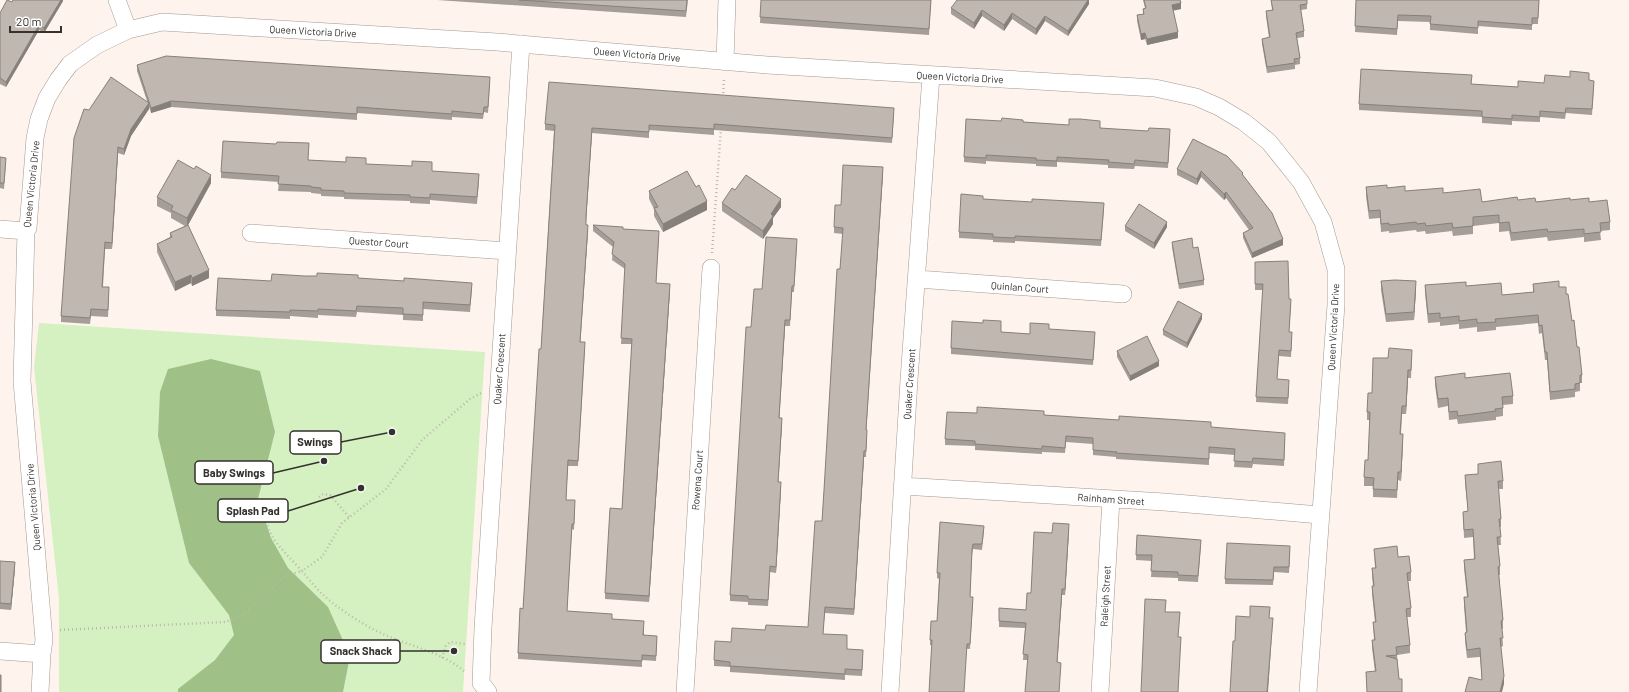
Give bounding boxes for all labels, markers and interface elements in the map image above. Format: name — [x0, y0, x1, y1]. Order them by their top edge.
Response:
scale bar — [10, 8, 61, 34]
text: 20 m — [16, 14, 42, 28]
street label: Queen Victoria Drive — [269, 23, 357, 39]
street label: Queen Victoria Drive — [593, 44, 681, 64]
street label: Queen Victoria Drive — [916, 69, 1004, 85]
street label: Queen Victoria Drive — [20, 140, 42, 228]
street label: Questor Court — [349, 234, 410, 250]
street label: Quinlan Court — [991, 279, 1050, 295]
street label: Queen Victoria Drive — [1325, 283, 1341, 371]
street label: Quaker Crescent — [491, 333, 507, 405]
street label: Quaker Crescent — [901, 348, 917, 420]
callout: Swings — [290, 431, 341, 454]
text: Swings — [297, 435, 333, 448]
street label: Rowena Court — [689, 449, 705, 511]
callout: Baby Swings — [195, 461, 273, 484]
street label: Queen Victoria Drive — [23, 463, 43, 551]
text: Baby Swings — [203, 466, 265, 479]
street label: Rainham Street — [1077, 491, 1145, 507]
callout: Splash Pad — [218, 499, 288, 522]
text: Splash Pad — [226, 504, 280, 517]
street label: Raleigh Street — [1097, 565, 1113, 627]
callout: Snack Shack — [321, 640, 400, 663]
text: Snack Shack — [330, 644, 392, 657]

